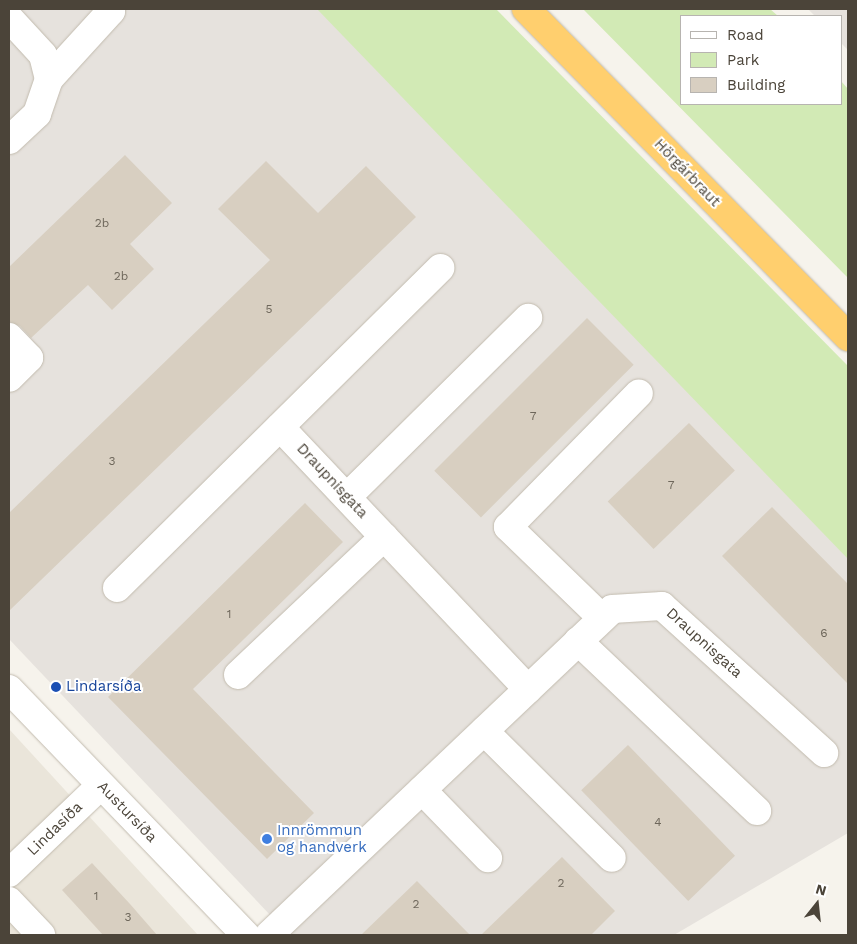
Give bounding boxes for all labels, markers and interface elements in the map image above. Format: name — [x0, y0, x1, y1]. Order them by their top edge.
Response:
legend — [680, 15, 842, 105]
text: Road — [727, 26, 764, 44]
text: Park — [727, 51, 759, 69]
text: Building — [727, 76, 785, 94]
street label: Hörgárbraut — [650, 135, 724, 211]
house number: 2b — [95, 217, 109, 231]
house number: 2b — [114, 270, 128, 284]
house number: 5 — [266, 303, 272, 317]
house number: 7 — [530, 410, 536, 424]
street label: Draupnisgata — [293, 440, 371, 522]
house number: 3 — [109, 455, 115, 469]
house number: 7 — [668, 479, 674, 493]
street label: Draupnisgata — [662, 604, 746, 682]
house number: 1 — [227, 608, 231, 622]
house number: 6 — [820, 627, 828, 641]
place label: Lindarsíða — [66, 678, 141, 696]
marker: Lindarsíða — [50, 681, 62, 693]
street label: Austursíða — [94, 778, 160, 846]
street label: Lindasíða — [24, 798, 86, 860]
house number: 4 — [654, 816, 662, 830]
place label: Innrömmun og handverk — [277, 821, 367, 856]
marker: Innrömmun og handverk — [261, 833, 273, 845]
house number: 2 — [558, 877, 564, 891]
north arrow — [792, 879, 842, 929]
text: N — [814, 880, 828, 899]
house number: 1 — [94, 890, 98, 904]
house number: 2 — [413, 898, 419, 912]
house number: 3 — [125, 911, 131, 925]

